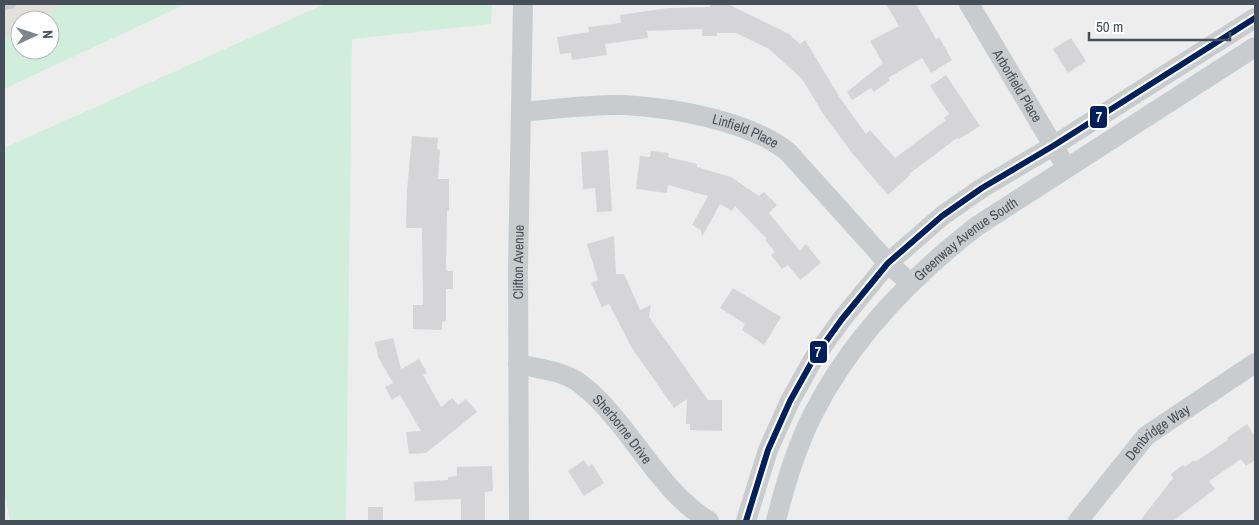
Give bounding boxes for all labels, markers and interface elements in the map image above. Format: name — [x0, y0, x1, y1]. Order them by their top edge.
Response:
north arrow — [10, 10, 60, 60]
scale bar — [1089, 10, 1230, 42]
text: 50 m — [1096, 16, 1123, 37]
text: N — [39, 30, 57, 39]
street label: Arborfield Place — [988, 45, 1046, 125]
line badge: 7 — [1089, 105, 1108, 129]
text: 7 — [1096, 108, 1103, 126]
street label: Linfield Place — [710, 110, 782, 152]
street label: Greenway Avenue South — [910, 193, 1021, 285]
street label: Clifton Avenue — [509, 225, 528, 299]
line badge: 7 — [809, 340, 828, 364]
text: 7 — [815, 343, 822, 361]
street label: Sherborne Drive — [589, 390, 656, 467]
street label: Denbridge Way — [1121, 400, 1193, 464]

